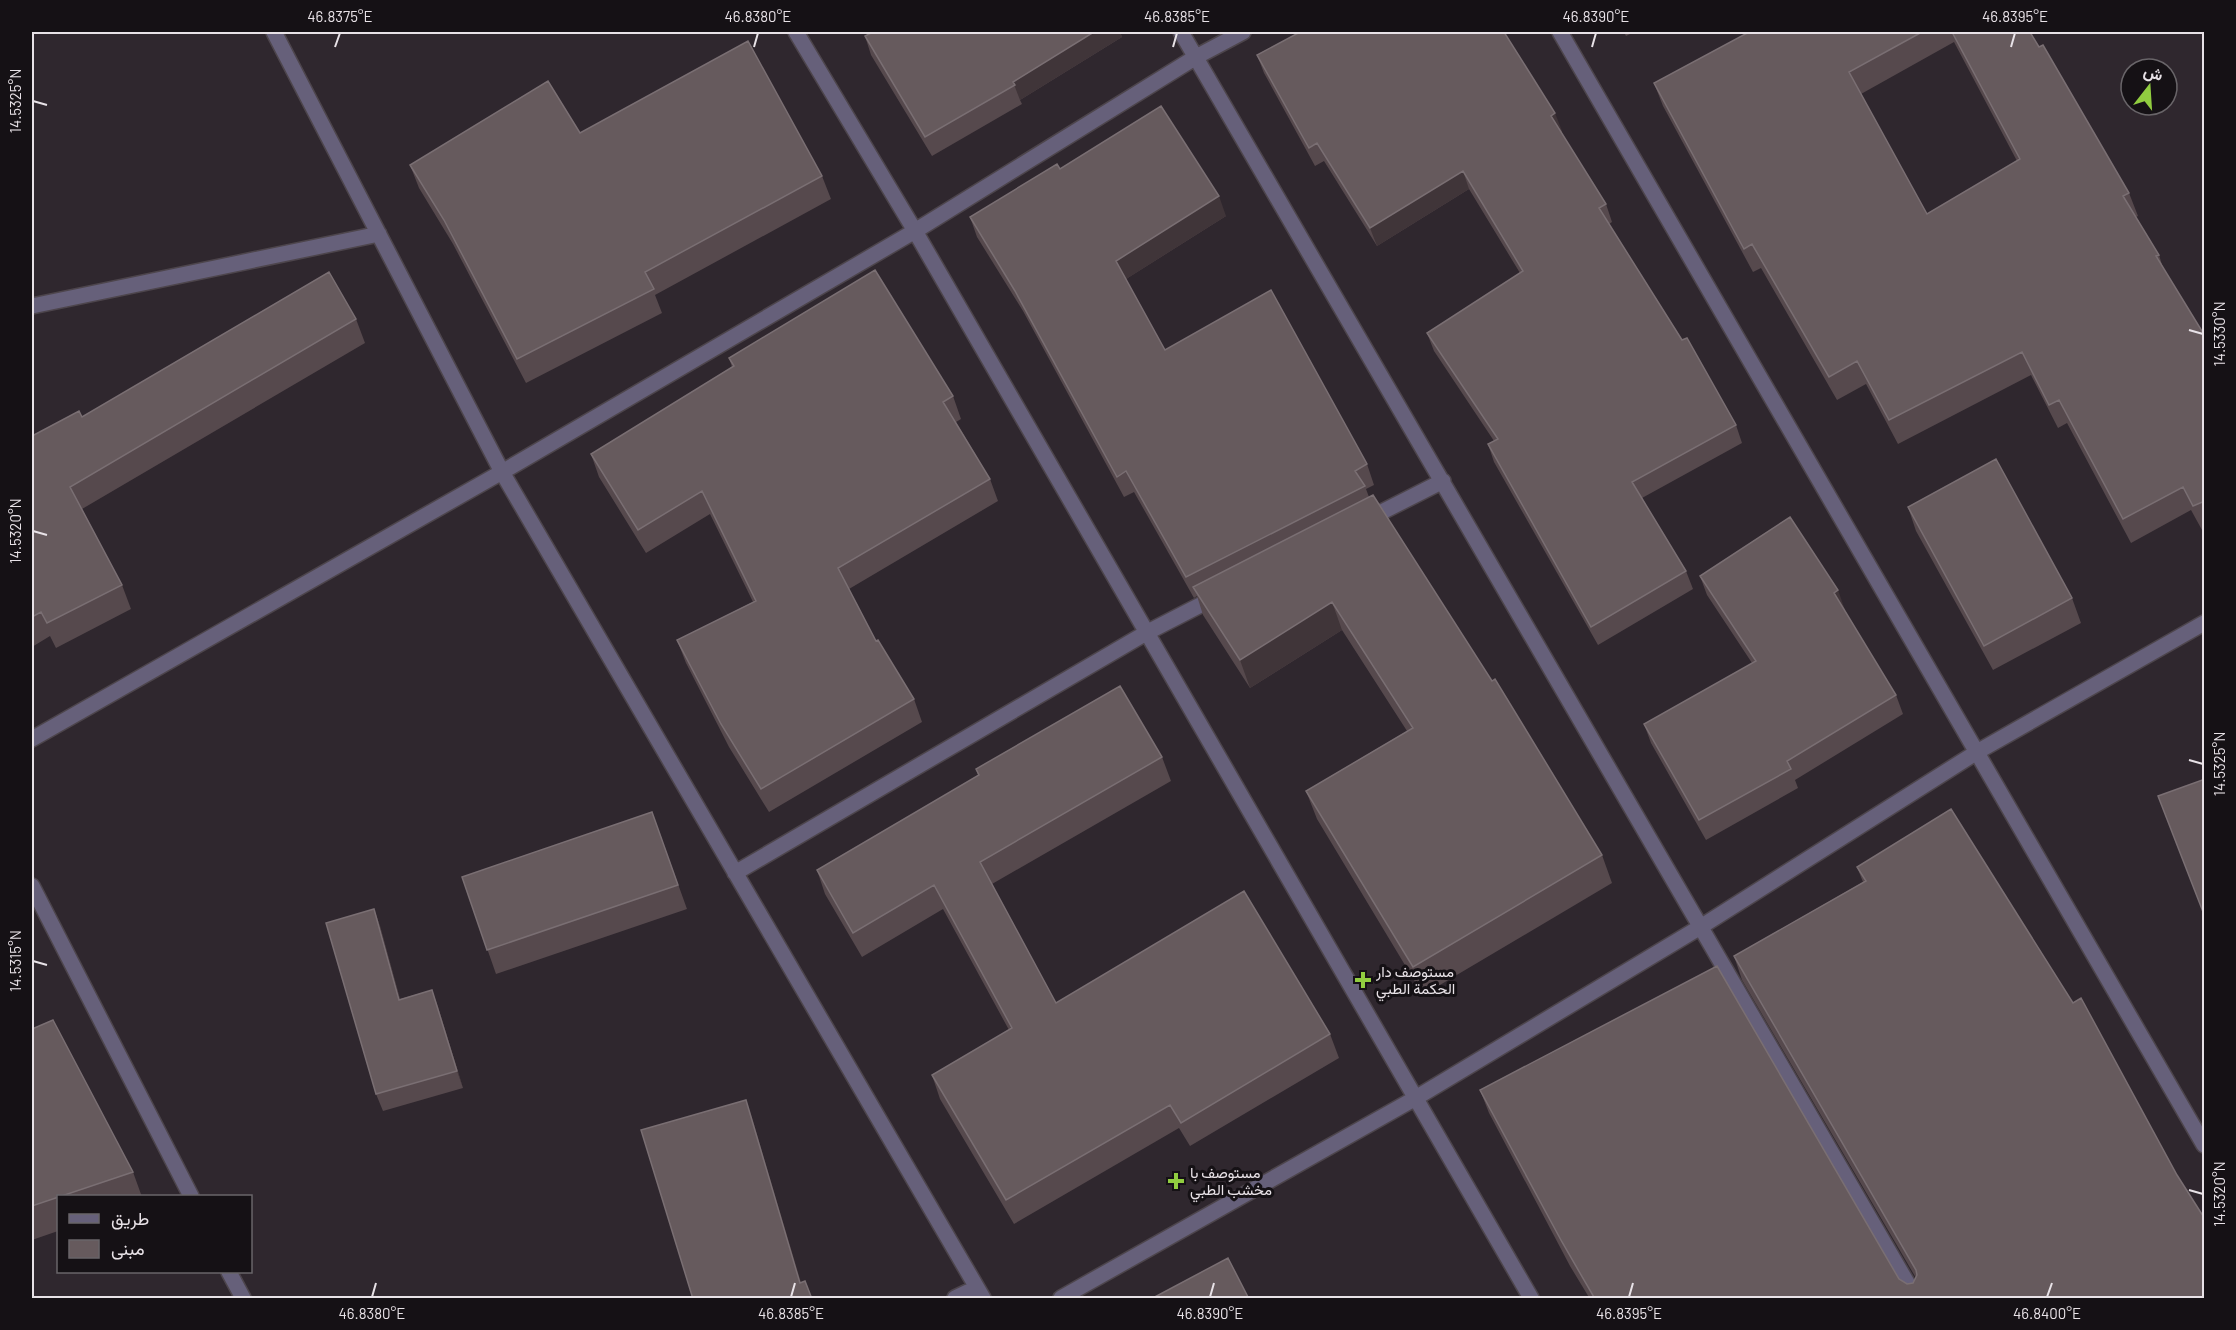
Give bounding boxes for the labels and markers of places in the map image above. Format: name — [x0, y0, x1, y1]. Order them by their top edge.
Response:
place label: مستوصف دار الحكمة الطبي — [1375, 962, 1455, 1002]
marker: مستوصف دار الحكمة الطبي — [1354, 971, 1372, 989]
place label: مستوصف با مخشب الطبي — [1190, 1163, 1272, 1203]
marker: مستوصف با مخشب الطبي — [1167, 1172, 1185, 1190]

